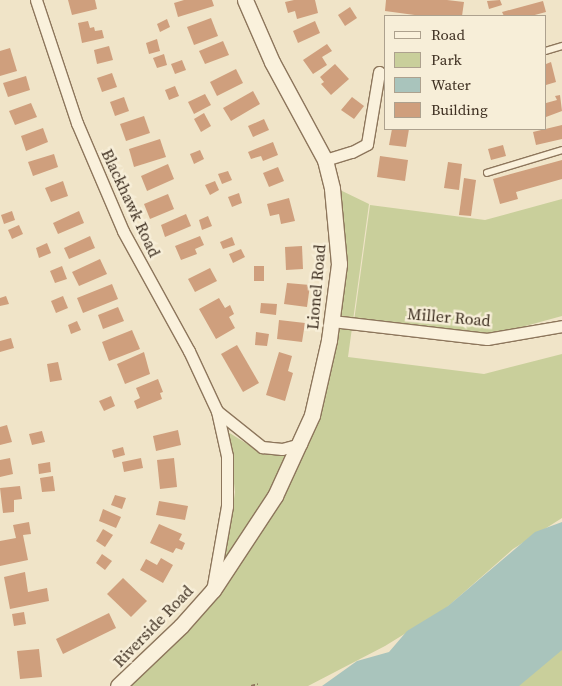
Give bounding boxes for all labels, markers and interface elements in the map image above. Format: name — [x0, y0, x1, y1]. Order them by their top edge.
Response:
legend — [384, 15, 547, 130]
text: Road — [431, 24, 465, 45]
text: Park — [431, 49, 462, 70]
text: Water — [431, 74, 471, 95]
text: Building — [431, 99, 488, 120]
street label: Blackhawk Road — [98, 146, 164, 260]
street label: Lionel Road — [303, 244, 329, 330]
street label: Miller Road — [406, 304, 492, 330]
street label: Riverside Road — [109, 581, 197, 671]

